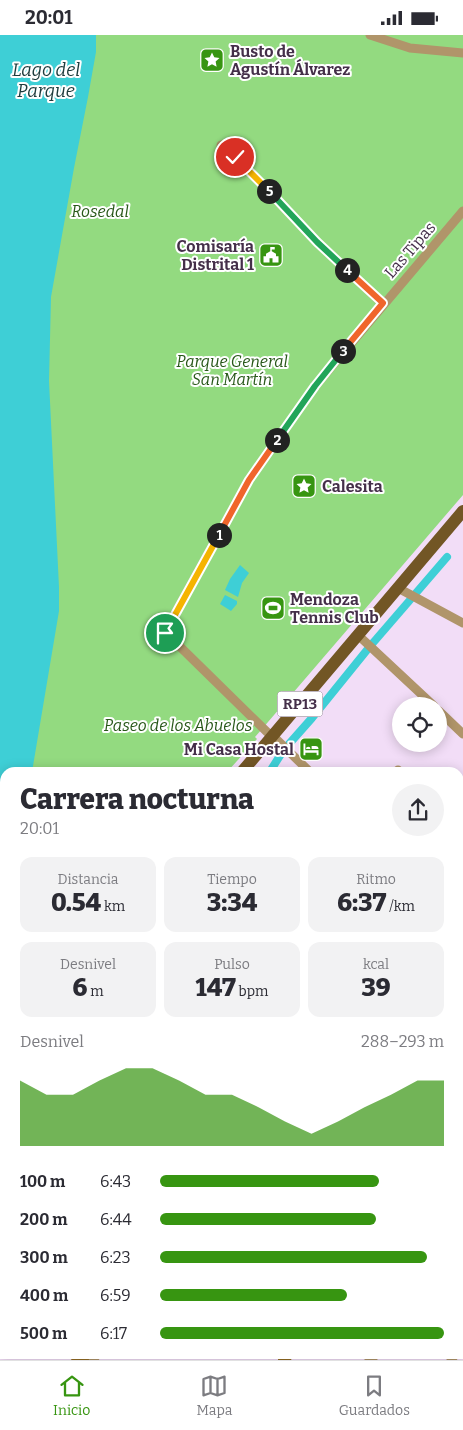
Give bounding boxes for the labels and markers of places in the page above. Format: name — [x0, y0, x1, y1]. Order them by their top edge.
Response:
place label: Busto de Agustín Álvarez — [230, 42, 350, 79]
place icon: Busto de Agustín Álvarez — [199, 47, 225, 73]
pin — [214, 136, 256, 178]
pin: 5 — [256, 179, 282, 203]
place label: Comisaría Distrital 1 — [176, 237, 254, 274]
public building icon: Comisaría Distrital 1 — [258, 242, 284, 268]
pin: 4 — [334, 257, 360, 283]
pin: 3 — [330, 339, 356, 363]
pin: 2 — [264, 427, 290, 453]
place icon: Calesita — [291, 473, 317, 499]
place label: Calesita — [322, 477, 383, 496]
pin: 1 — [206, 523, 232, 547]
place label: Mendoza Tennis Club — [290, 590, 379, 627]
sports icon: Mendoza Tennis Club — [260, 595, 286, 621]
pin — [144, 612, 186, 654]
hotel icon: Mi Casa Hostal — [298, 736, 324, 762]
place label: Mi Casa Hostal — [184, 740, 294, 759]

